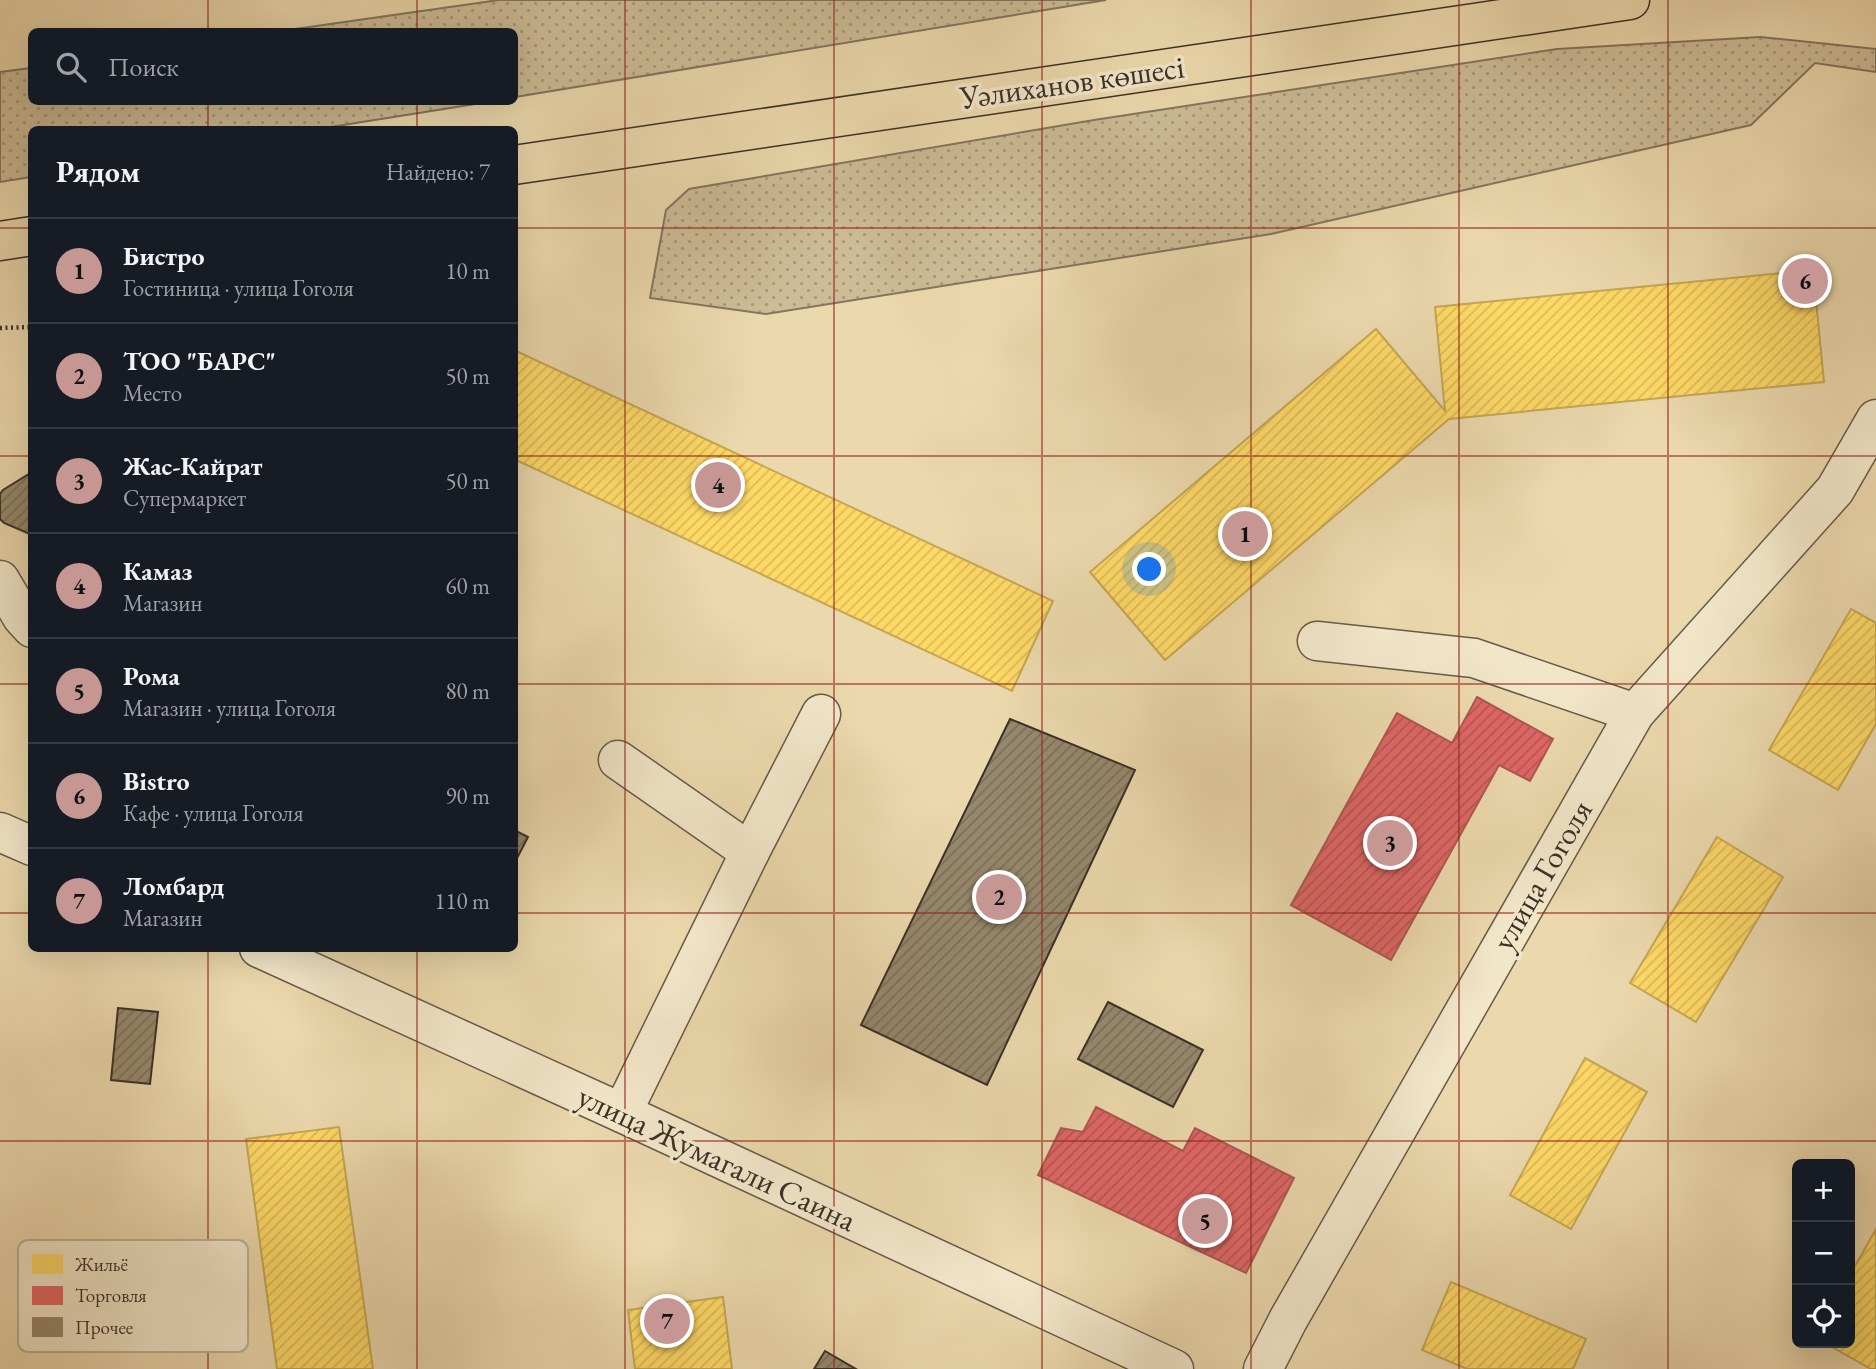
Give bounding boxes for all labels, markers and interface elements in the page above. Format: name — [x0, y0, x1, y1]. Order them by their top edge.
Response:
search box — [28, 28, 518, 105]
street label: Уәлиханов көшесі — [956, 45, 1187, 119]
icon: search — [52, 48, 90, 86]
text: Поиск — [108, 50, 179, 84]
text: Рядом — [56, 152, 140, 191]
text: Найдено: 7 — [386, 157, 490, 187]
text: Бистро — [123, 239, 204, 273]
pin: 6 — [1782, 255, 1828, 307]
text: 1 — [73, 256, 85, 286]
text: 10 m — [445, 256, 490, 286]
text: Гостиница · улица Гоголя — [123, 273, 354, 303]
text: ТОО "БАРС" — [123, 344, 276, 378]
text: 2 — [73, 361, 85, 391]
text: 50 m — [445, 361, 490, 391]
text: Место — [123, 378, 182, 408]
text: Жас-Кайрат — [123, 449, 263, 483]
pin: 4 — [695, 459, 741, 511]
text: 3 — [73, 466, 85, 496]
text: 50 m — [445, 466, 490, 496]
text: Супермаркет — [123, 483, 246, 513]
pin: 1 — [1222, 508, 1268, 560]
your location — [1132, 552, 1166, 586]
text: Камаз — [123, 554, 193, 588]
text: 4 — [73, 571, 85, 601]
text: 60 m — [445, 571, 490, 601]
text: Магазин — [123, 588, 202, 618]
text: Рома — [123, 659, 180, 693]
text: 5 — [73, 676, 85, 706]
text: 80 m — [445, 676, 490, 706]
text: Магазин · улица Гоголя — [123, 693, 336, 723]
text: Bistro — [123, 764, 190, 798]
text: 6 — [73, 781, 85, 811]
text: 90 m — [445, 781, 490, 811]
street label: улица Гоголя — [1482, 792, 1602, 958]
text: Кафе · улица Гоголя — [123, 798, 303, 828]
pin: 3 — [1367, 817, 1413, 869]
text: Ломбард — [123, 869, 224, 903]
pin: 2 — [976, 871, 1022, 923]
text: 7 — [73, 886, 85, 916]
text: 110 m — [434, 886, 490, 916]
text: Магазин — [123, 903, 202, 933]
street label: улица Жумагали Саина — [571, 1075, 863, 1241]
map controls — [1792, 1159, 1855, 1348]
button: + — [1792, 1159, 1855, 1222]
pin: 5 — [1182, 1195, 1228, 1247]
button: − — [1792, 1222, 1855, 1285]
legend — [18, 1240, 248, 1352]
text: Жильё — [74, 1252, 128, 1277]
text: Торговля — [75, 1283, 147, 1308]
button: locate — [1792, 1285, 1855, 1348]
pin: 7 — [644, 1295, 690, 1347]
text: Прочее — [75, 1315, 133, 1340]

